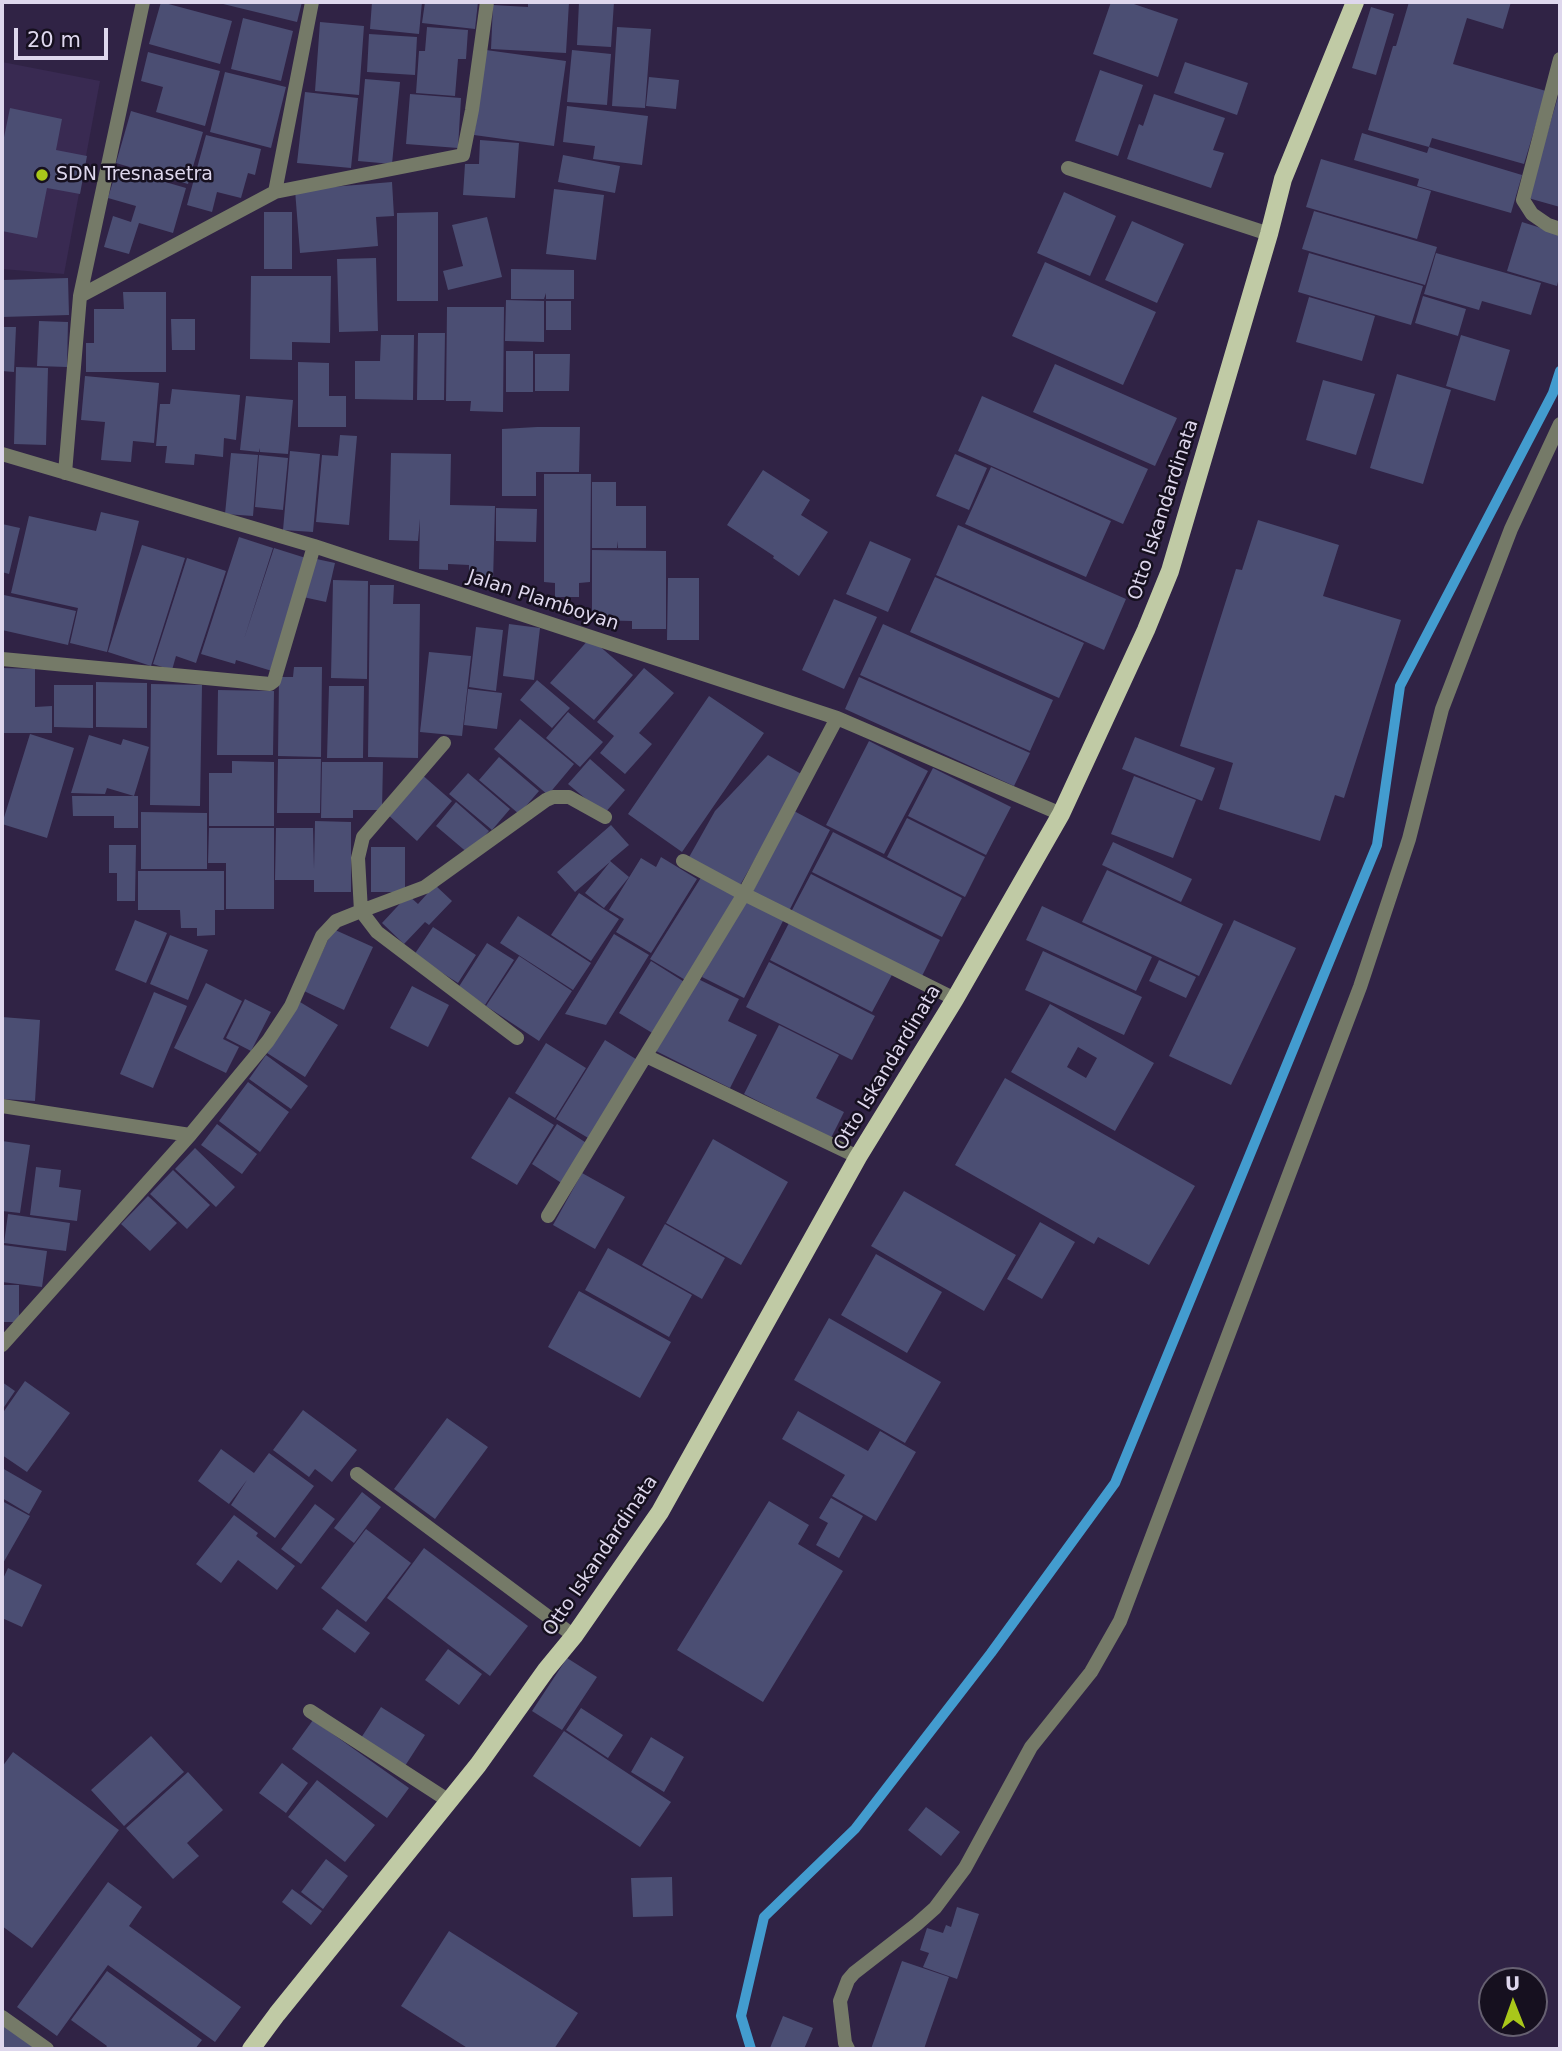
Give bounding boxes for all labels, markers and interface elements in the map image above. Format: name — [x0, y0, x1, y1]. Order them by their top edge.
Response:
scale bar — [18, 14, 112, 58]
text: 20 m — [27, 28, 81, 52]
place label: SDN Tresnasetra — [56, 164, 213, 186]
marker: SDN Tresnasetra — [34, 167, 50, 183]
street label: Otto Iskandardinata — [1124, 417, 1204, 603]
street label: Jalan Plamboyan — [464, 566, 622, 636]
street label: Otto Iskandardinata — [830, 981, 946, 1155]
street label: Otto Iskandardinata — [539, 1471, 663, 1641]
north arrow — [1478, 1967, 1548, 2037]
text: U — [1505, 1972, 1521, 1994]

